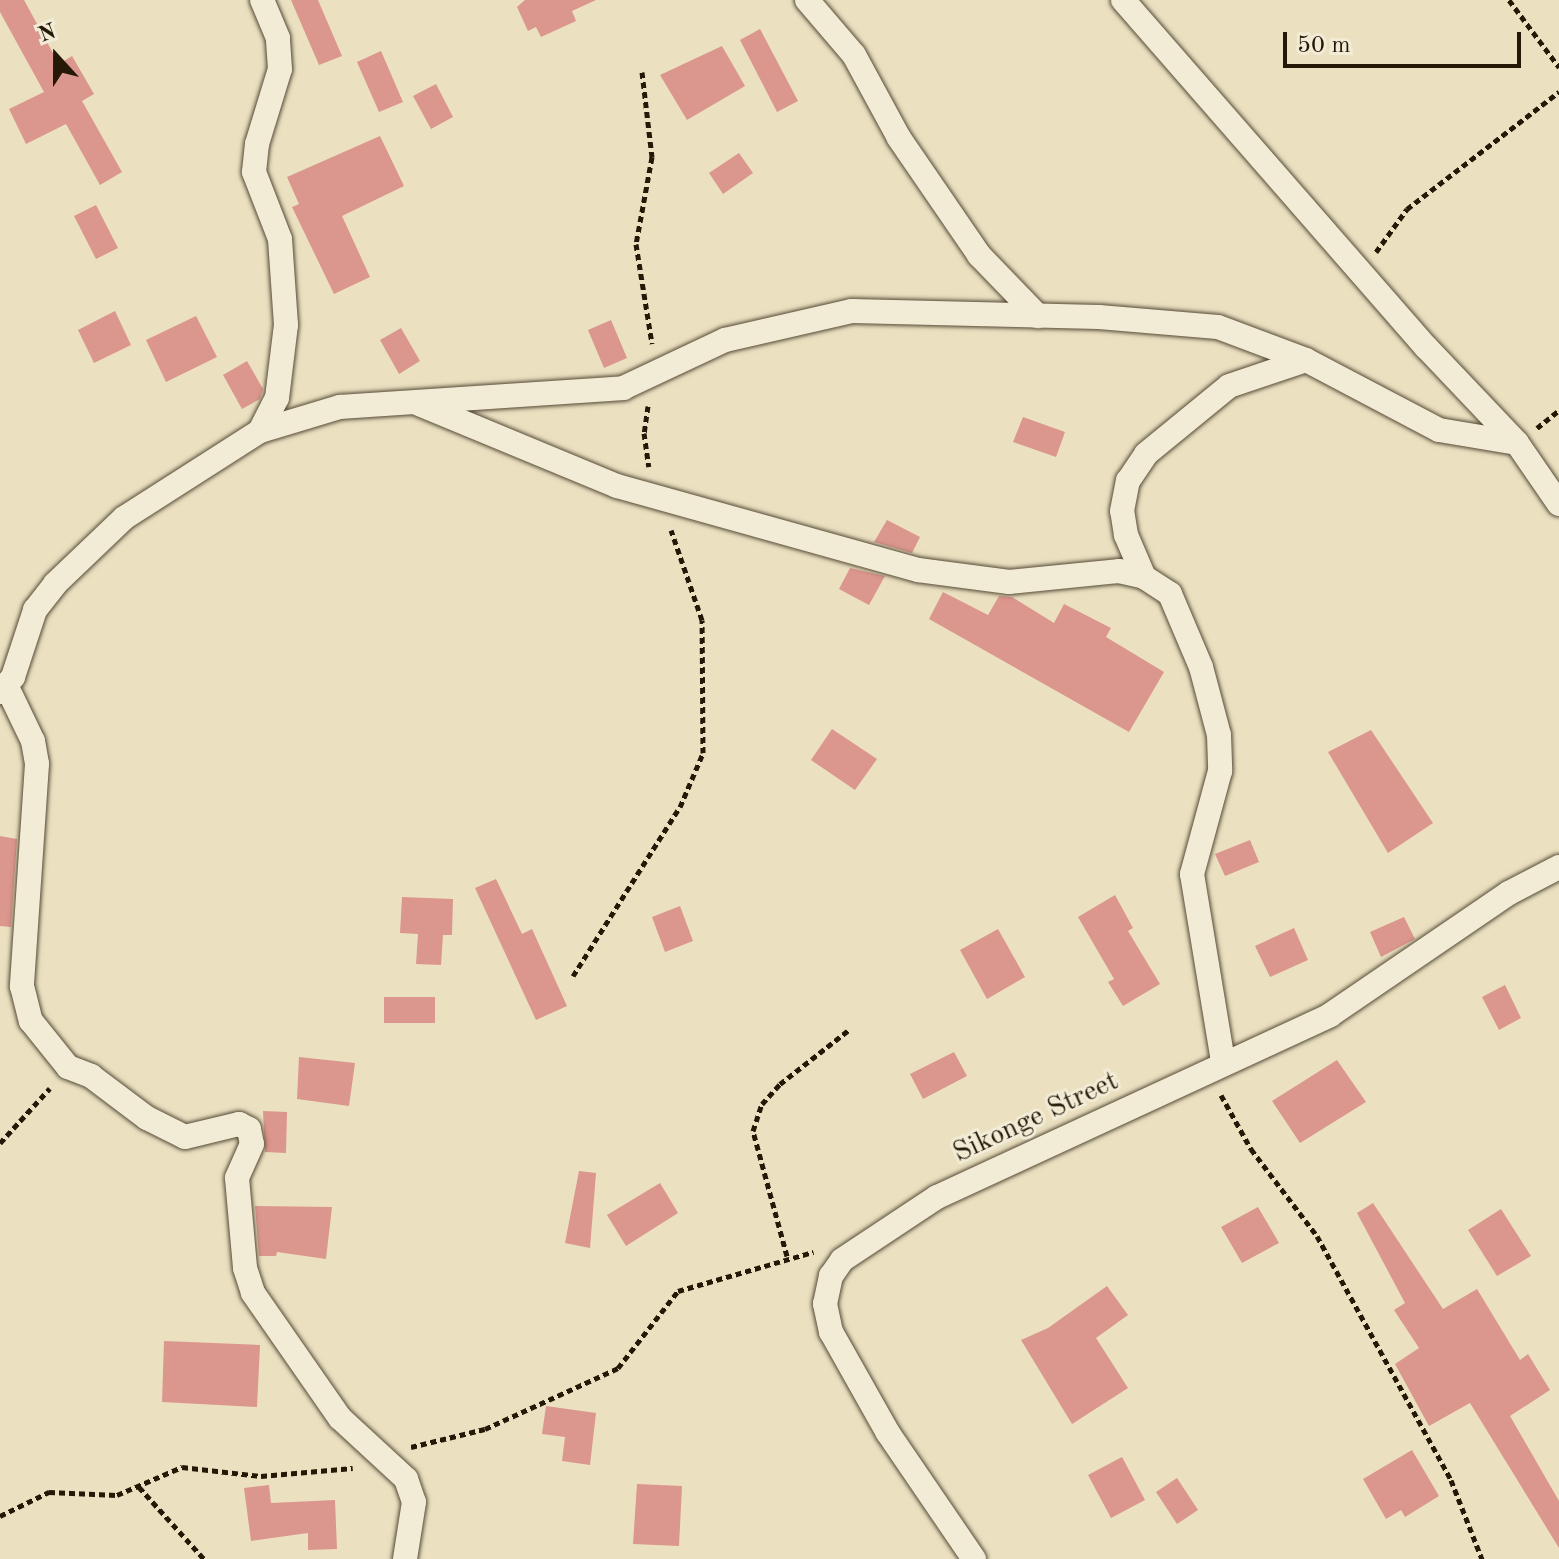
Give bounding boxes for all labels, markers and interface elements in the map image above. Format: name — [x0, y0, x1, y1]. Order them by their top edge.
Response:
north arrow — [16, 16, 96, 96]
scale bar — [1287, 16, 1525, 66]
text: N — [36, 20, 59, 47]
text: 50 m — [1297, 34, 1351, 58]
street label: Sikonge Street — [948, 1065, 1124, 1171]

